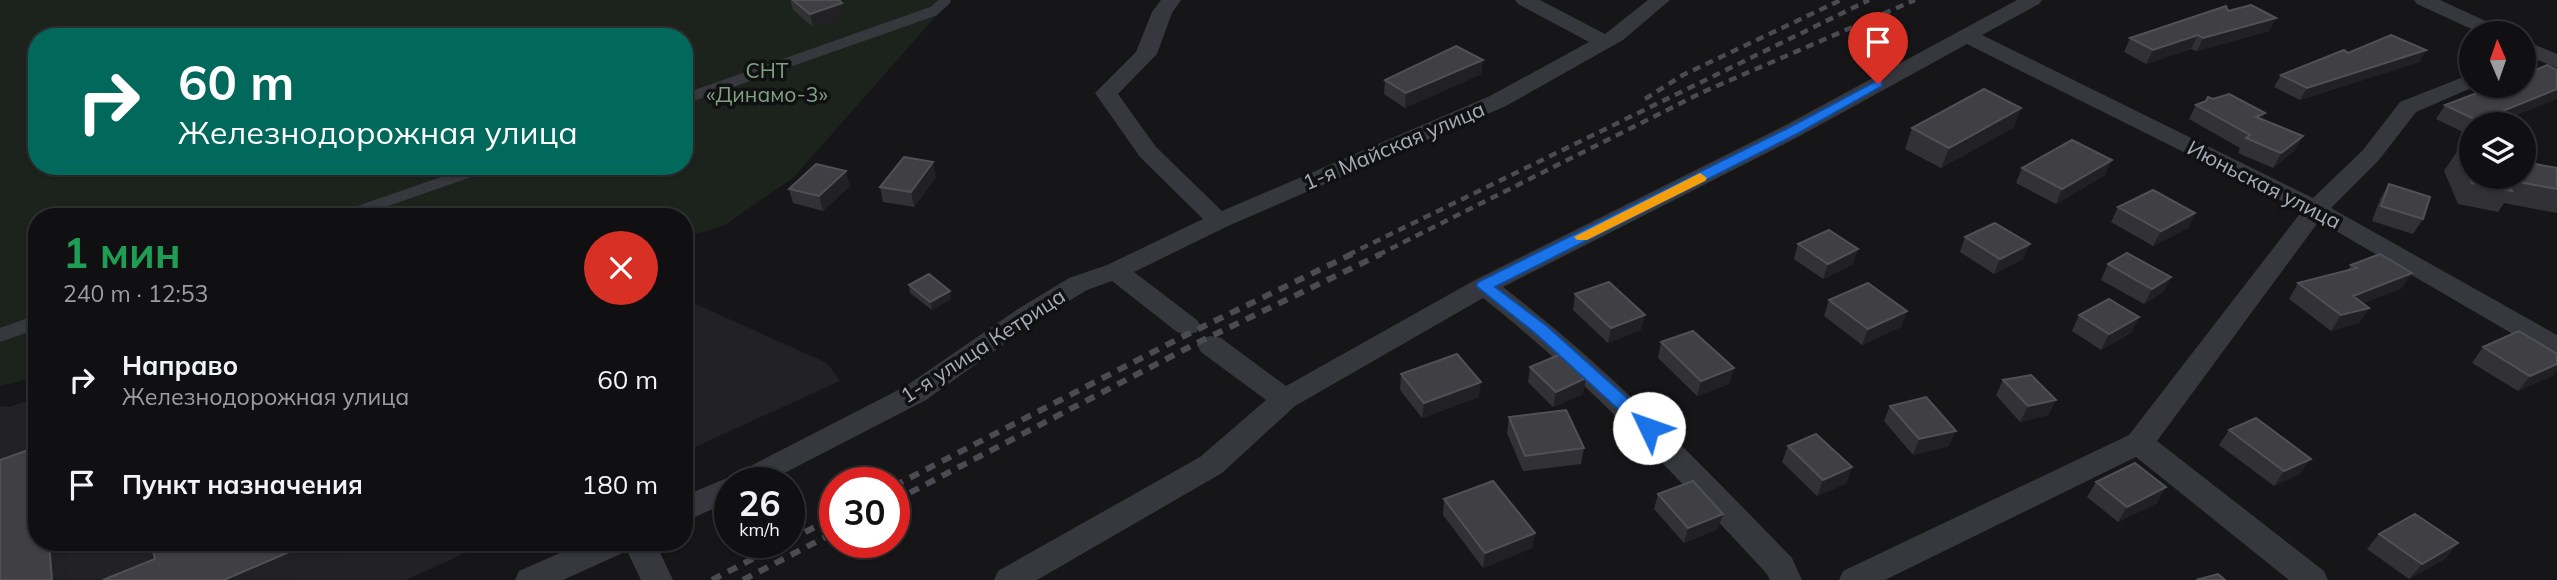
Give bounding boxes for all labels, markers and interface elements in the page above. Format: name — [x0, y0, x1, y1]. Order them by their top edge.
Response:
pin — [1848, 12.0, 1908, 84]
north arrow — [2459, 21, 2536, 98]
map controls — [2459, 21, 2536, 189]
icon: arrive — [1859, 23, 1897, 61]
text: 60 m — [178, 51, 294, 112]
icon: right — [63, 56, 154, 147]
park label: СНТ «Динамо-3» — [706, 57, 828, 107]
street label: 1-я Майская улица — [1299, 95, 1488, 195]
text: Железнодорожная улица — [178, 112, 578, 152]
button: layers — [2459, 112, 2536, 189]
street label: Июньская улица — [2183, 134, 2346, 234]
text: 1 мин — [63, 226, 181, 279]
button: close — [584, 231, 658, 305]
text: 240 m · 12:53 — [63, 279, 208, 308]
street label: 1-я улица Кетрица — [895, 282, 1070, 408]
text: Направо — [122, 349, 238, 382]
icon: right — [63, 361, 101, 399]
text: 60 m — [597, 363, 658, 396]
text: Железнодорожная улица — [122, 382, 409, 411]
position arrow — [1612, 391, 1686, 465]
icon: arrive — [63, 466, 101, 504]
speed limit sign: 30 — [819, 467, 910, 558]
text: Пункт назначения — [122, 468, 363, 501]
text: 180 m — [582, 468, 658, 501]
text: 26 — [738, 481, 781, 525]
text: km/h — [739, 518, 780, 541]

